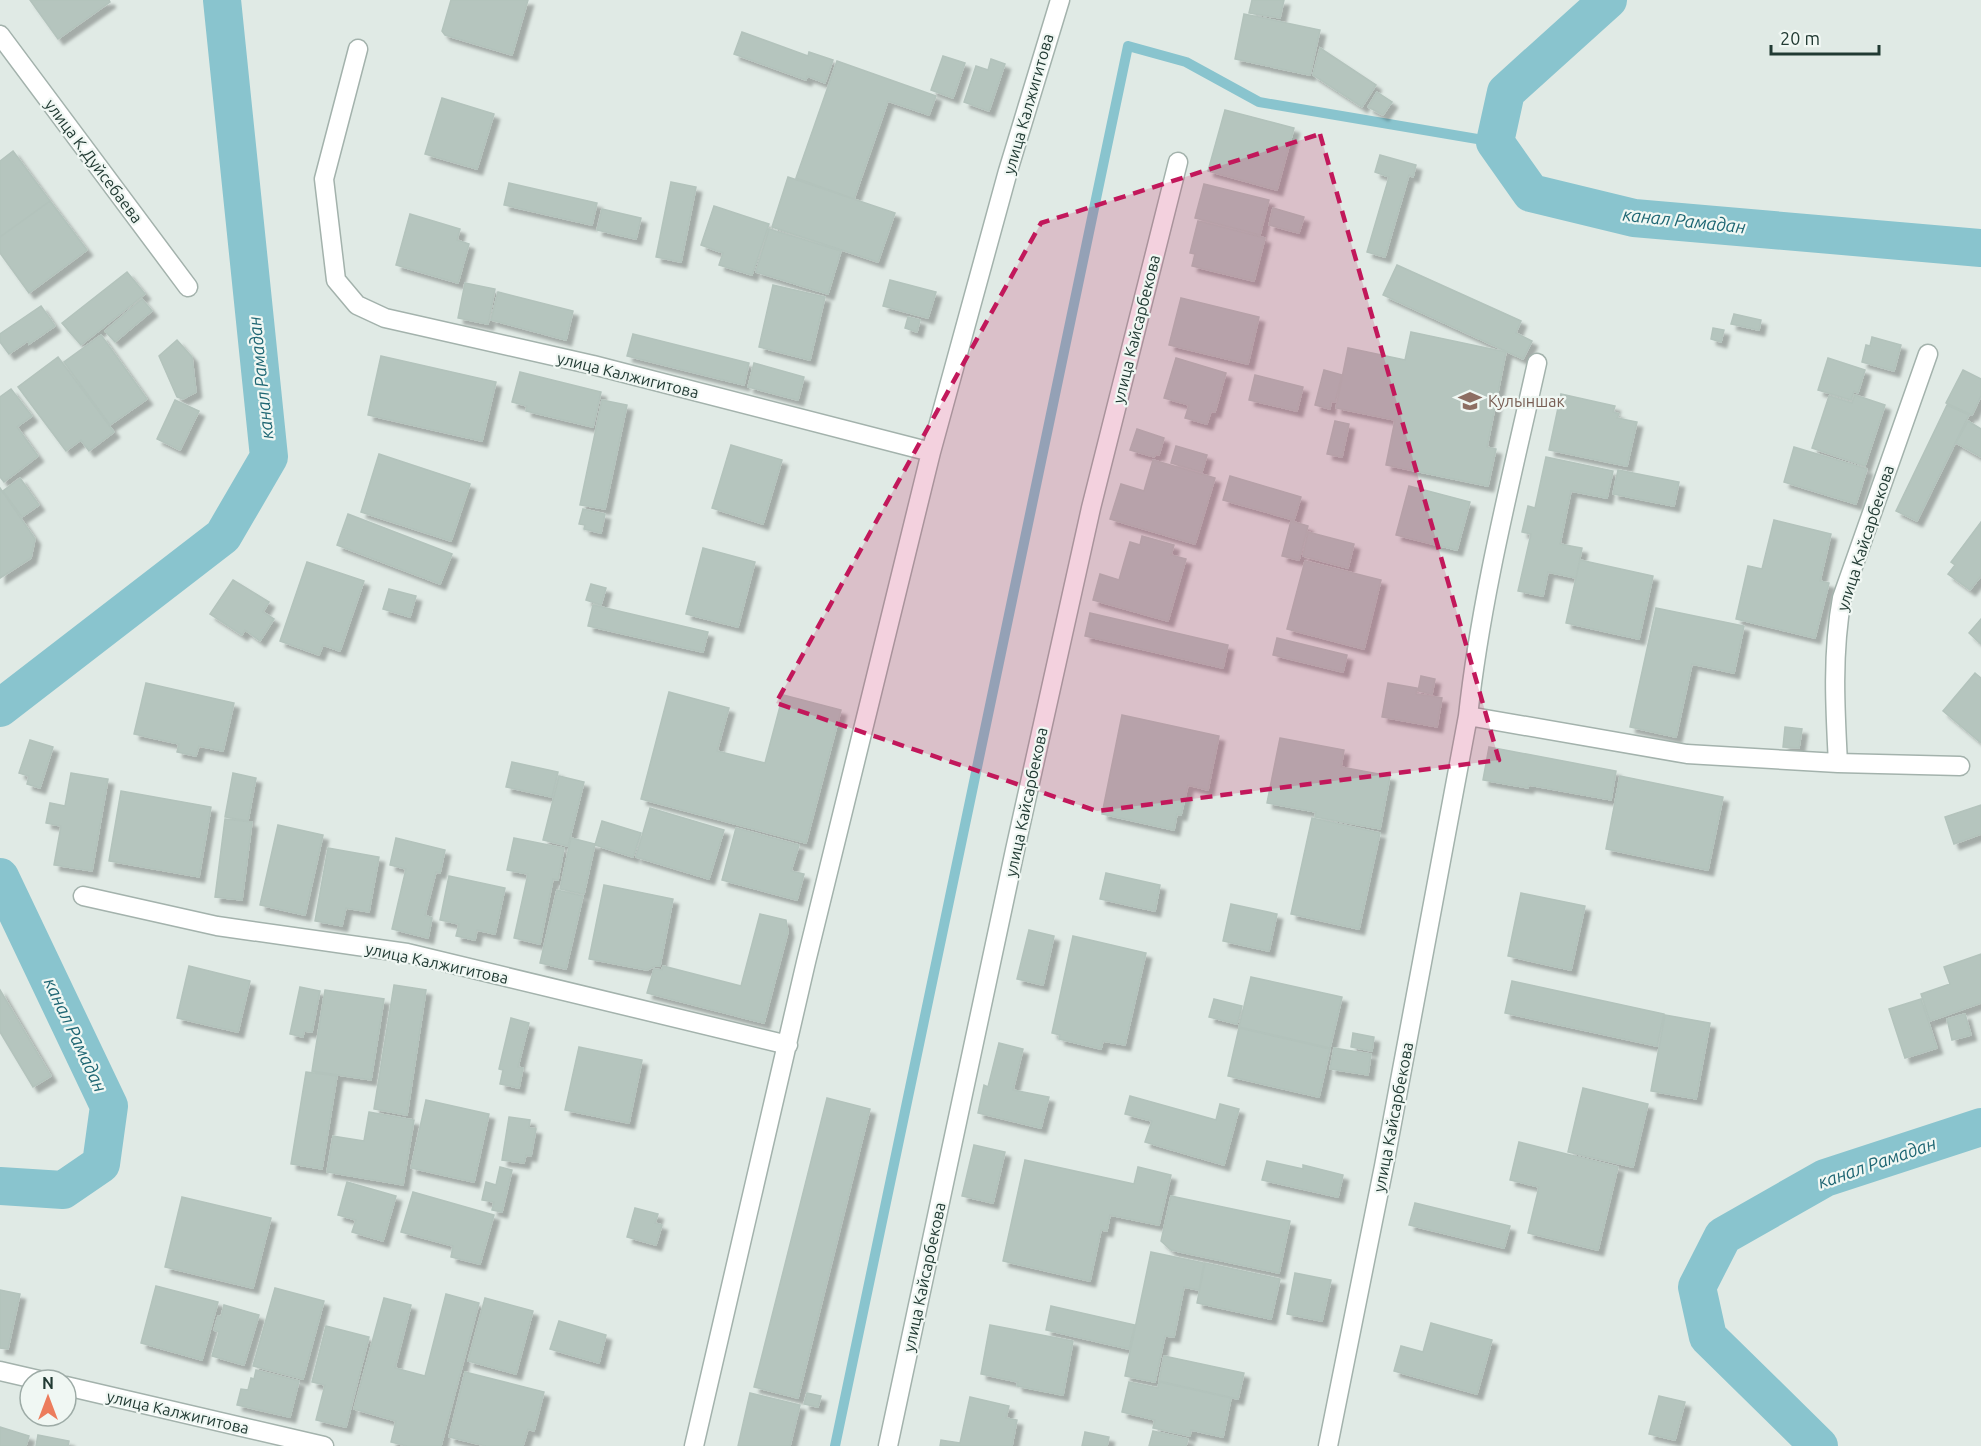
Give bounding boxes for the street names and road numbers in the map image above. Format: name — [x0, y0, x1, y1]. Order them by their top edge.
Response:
street label: улица Калжигитова — [999, 32, 1057, 176]
street label: улица К.Дуйсебаева — [42, 96, 146, 226]
street label: улица Кайсарбекова — [1109, 253, 1163, 405]
street label: улица Калжигитова — [555, 349, 701, 401]
street label: улица Кайсарбекова — [1833, 463, 1897, 613]
street label: улица Кайсарбекова — [1001, 726, 1051, 878]
street label: улица Калжигитова — [364, 939, 510, 987]
street label: улица Кайсарбекова — [1370, 1040, 1416, 1194]
street label: улица Кайсарбекова — [899, 1201, 949, 1353]
street label: улица Калжигитова — [105, 1387, 251, 1437]

